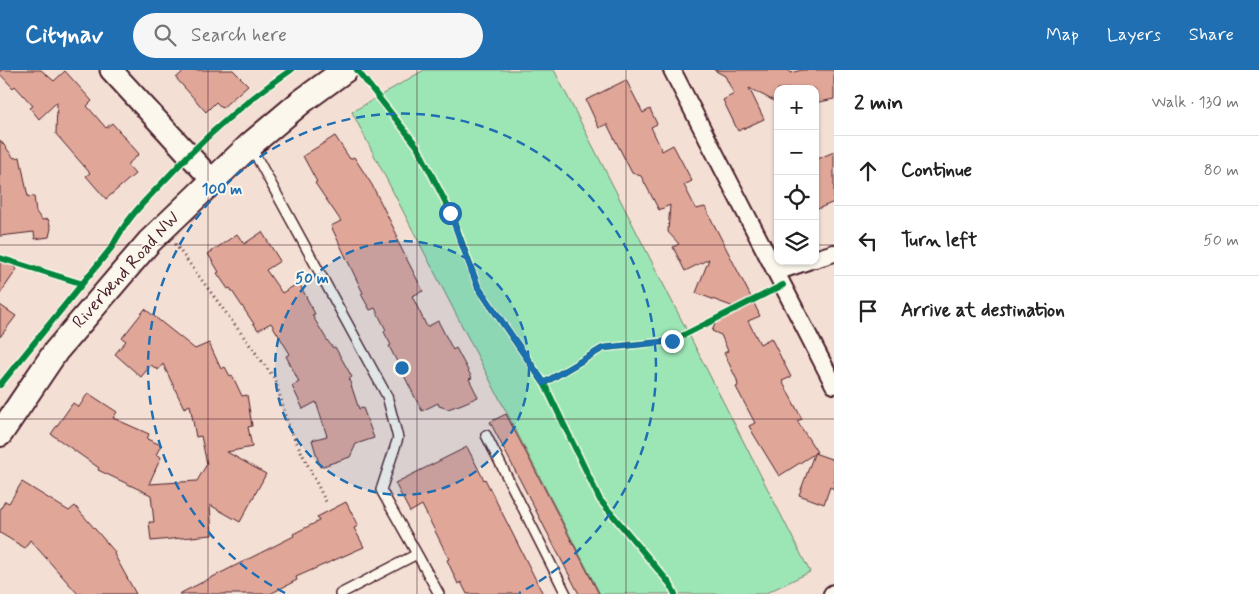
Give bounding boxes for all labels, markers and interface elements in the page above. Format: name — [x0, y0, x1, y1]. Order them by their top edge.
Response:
search box — [133, 13, 483, 58]
text: Citynav — [25, 20, 103, 51]
icon: search — [151, 21, 179, 49]
text: Search here — [191, 23, 287, 48]
text: Map — [1046, 23, 1079, 47]
text: Layers — [1107, 23, 1161, 47]
text: Share — [1189, 23, 1234, 47]
map controls — [774, 85, 819, 265]
button: + — [774, 85, 819, 130]
text: 2 min — [854, 89, 903, 117]
text: Walk · 130 m — [1152, 92, 1239, 113]
button: − — [774, 130, 819, 175]
icon: ahead — [854, 157, 882, 185]
text: Continue — [901, 158, 972, 183]
text: 80 m — [1204, 160, 1239, 181]
button: locate — [774, 175, 819, 220]
text: 100 m — [202, 180, 242, 200]
route start — [439, 202, 462, 225]
street label: Riverbend Road NW — [67, 206, 185, 334]
button: layers — [774, 220, 819, 265]
icon: left — [854, 227, 882, 255]
text: Turn left — [901, 228, 977, 253]
text: 50 m — [1203, 230, 1239, 251]
text: 50 m — [295, 269, 329, 289]
icon: arrive — [854, 297, 882, 325]
text: Arrive at destination — [901, 298, 1065, 323]
route end — [661, 330, 684, 353]
centre of rings — [393, 359, 411, 377]

